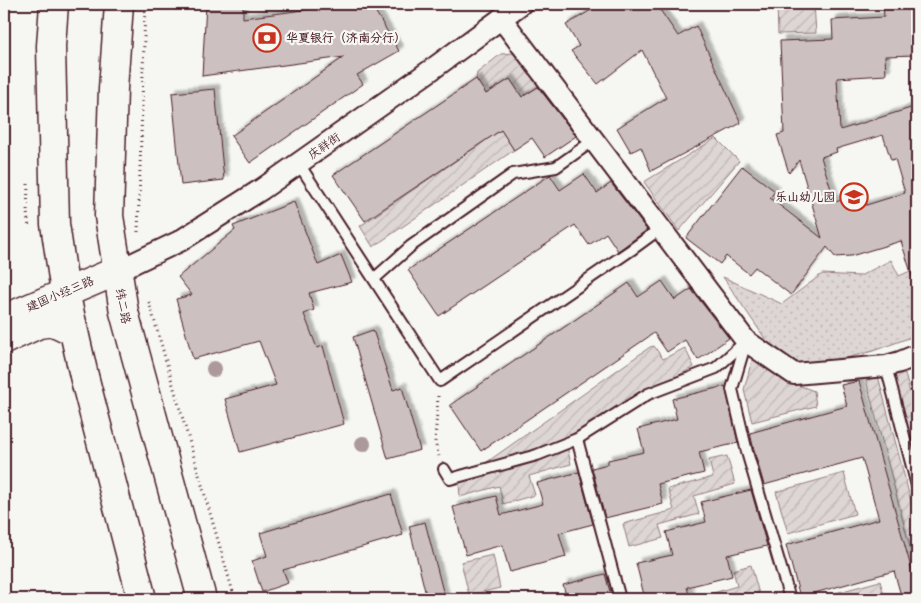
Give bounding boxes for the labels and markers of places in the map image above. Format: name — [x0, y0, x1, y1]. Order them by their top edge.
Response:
bank icon: 华夏银行（济南分行） — [252, 23, 282, 53]
place label: 华夏银行（济南分行） — [286, 30, 406, 46]
school or university icon: 乐山幼儿园 — [839, 182, 869, 212]
place label: 乐山幼儿园 — [775, 189, 835, 205]

